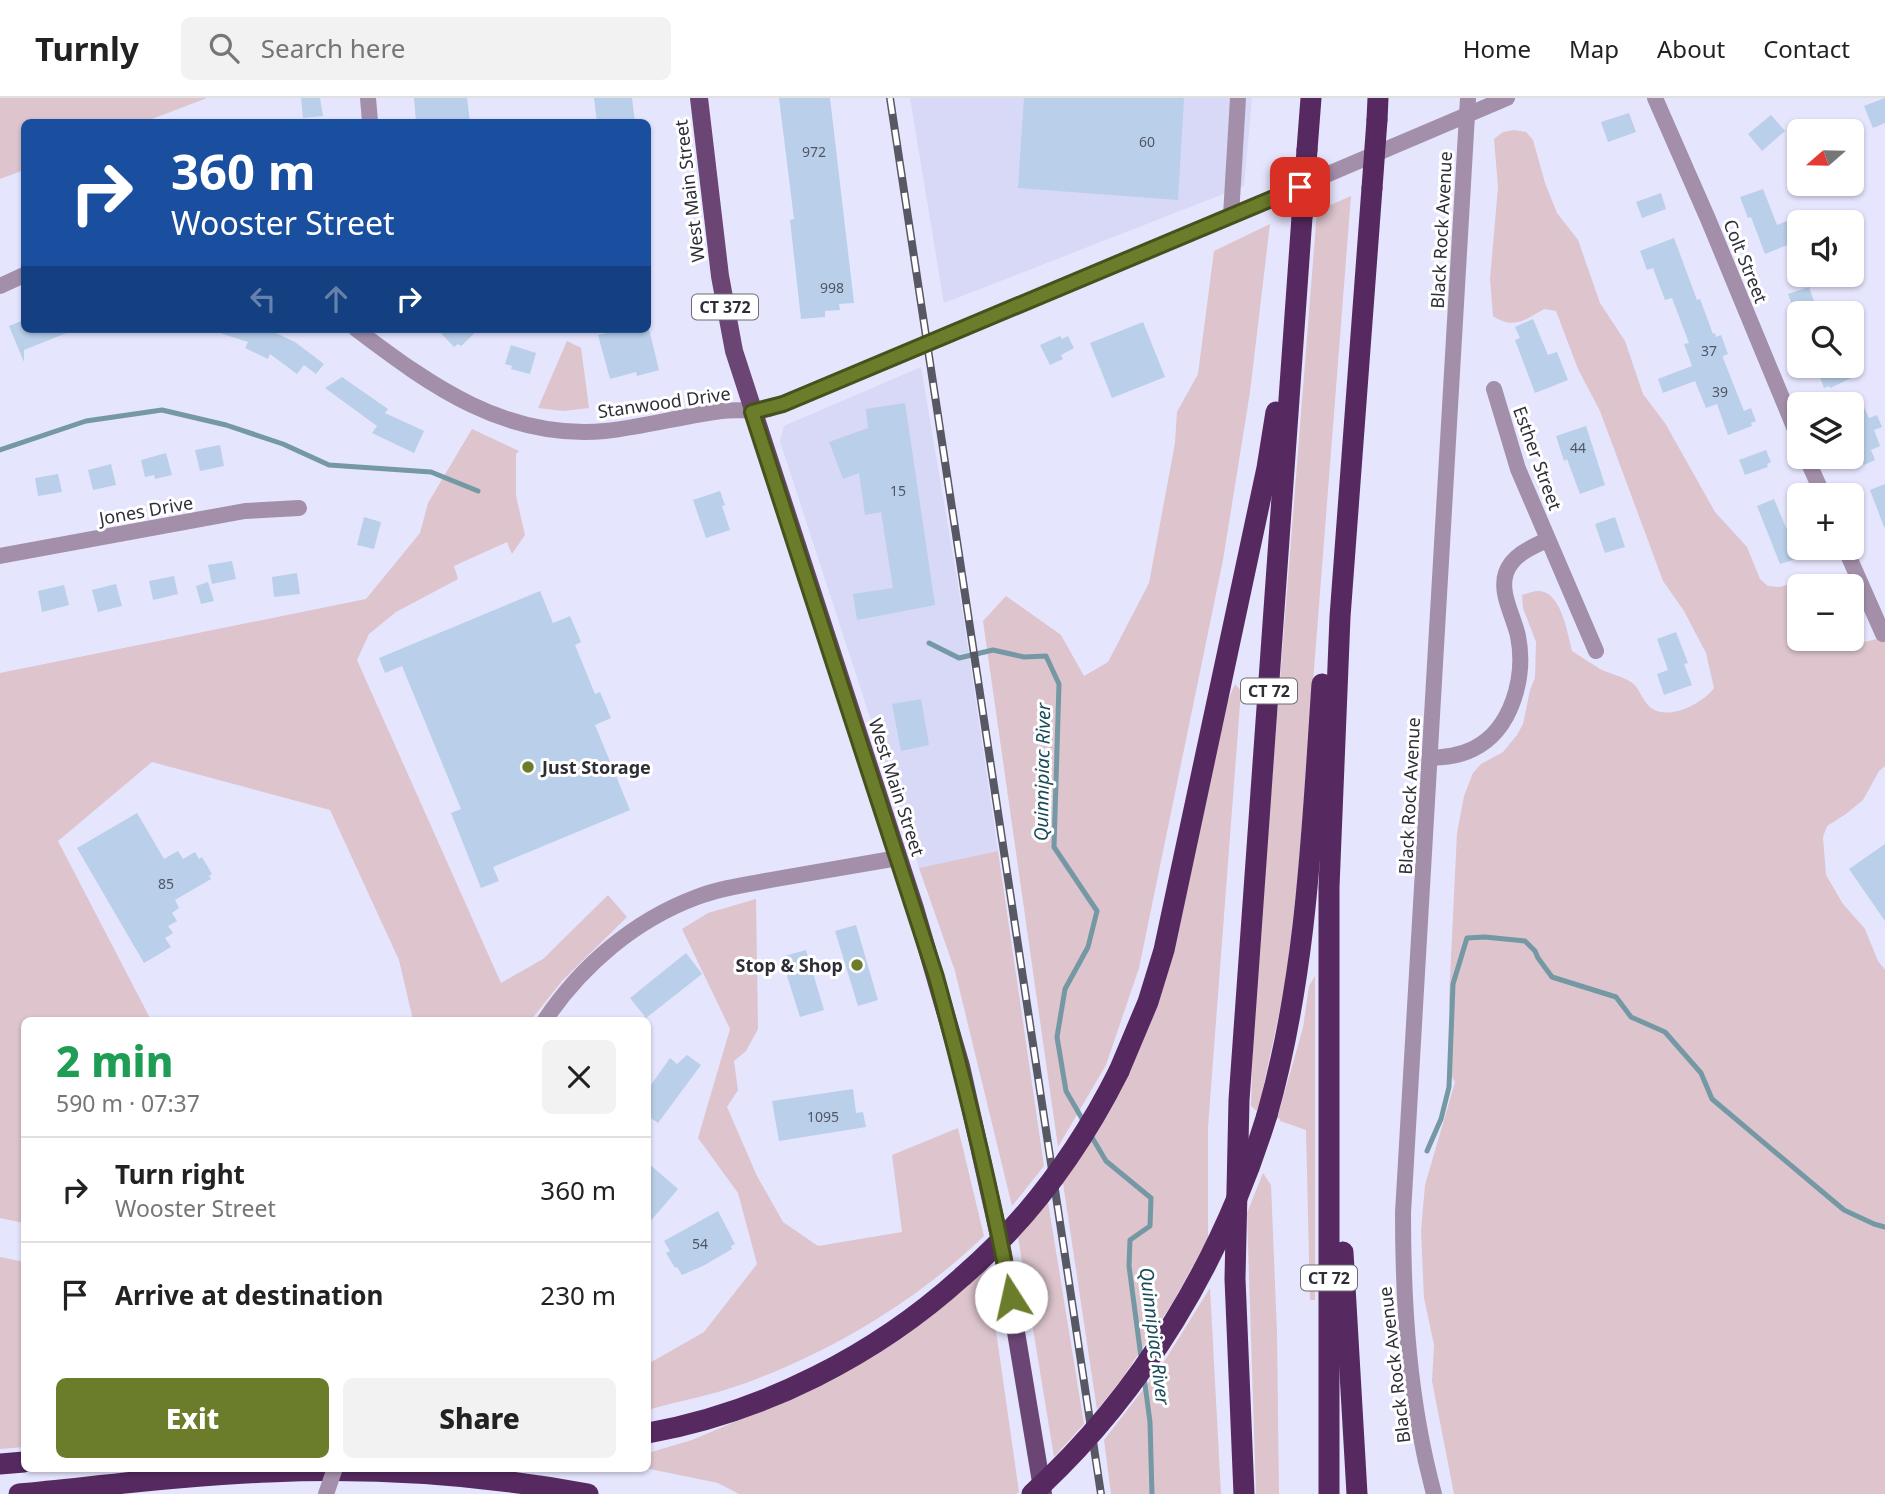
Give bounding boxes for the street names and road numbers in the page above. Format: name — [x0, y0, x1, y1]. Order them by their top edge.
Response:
street label: West Main Street — [668, 118, 710, 264]
street label: Black Rock Avenue — [1425, 151, 1457, 309]
street label: Colt Street — [1718, 216, 1774, 307]
road number: CT 372 — [692, 294, 758, 320]
street label: Stanwood Drive — [596, 381, 732, 423]
street label: Esther Street — [1508, 403, 1568, 514]
street label: Jones Drive — [95, 490, 195, 530]
road number: CT 72 — [1241, 678, 1297, 704]
street label: West Main Street — [863, 715, 931, 859]
street label: Black Rock Avenue — [1393, 717, 1425, 875]
road number: CT 72 — [1301, 1266, 1357, 1290]
street label: Black Rock Avenue — [1372, 1285, 1416, 1445]

